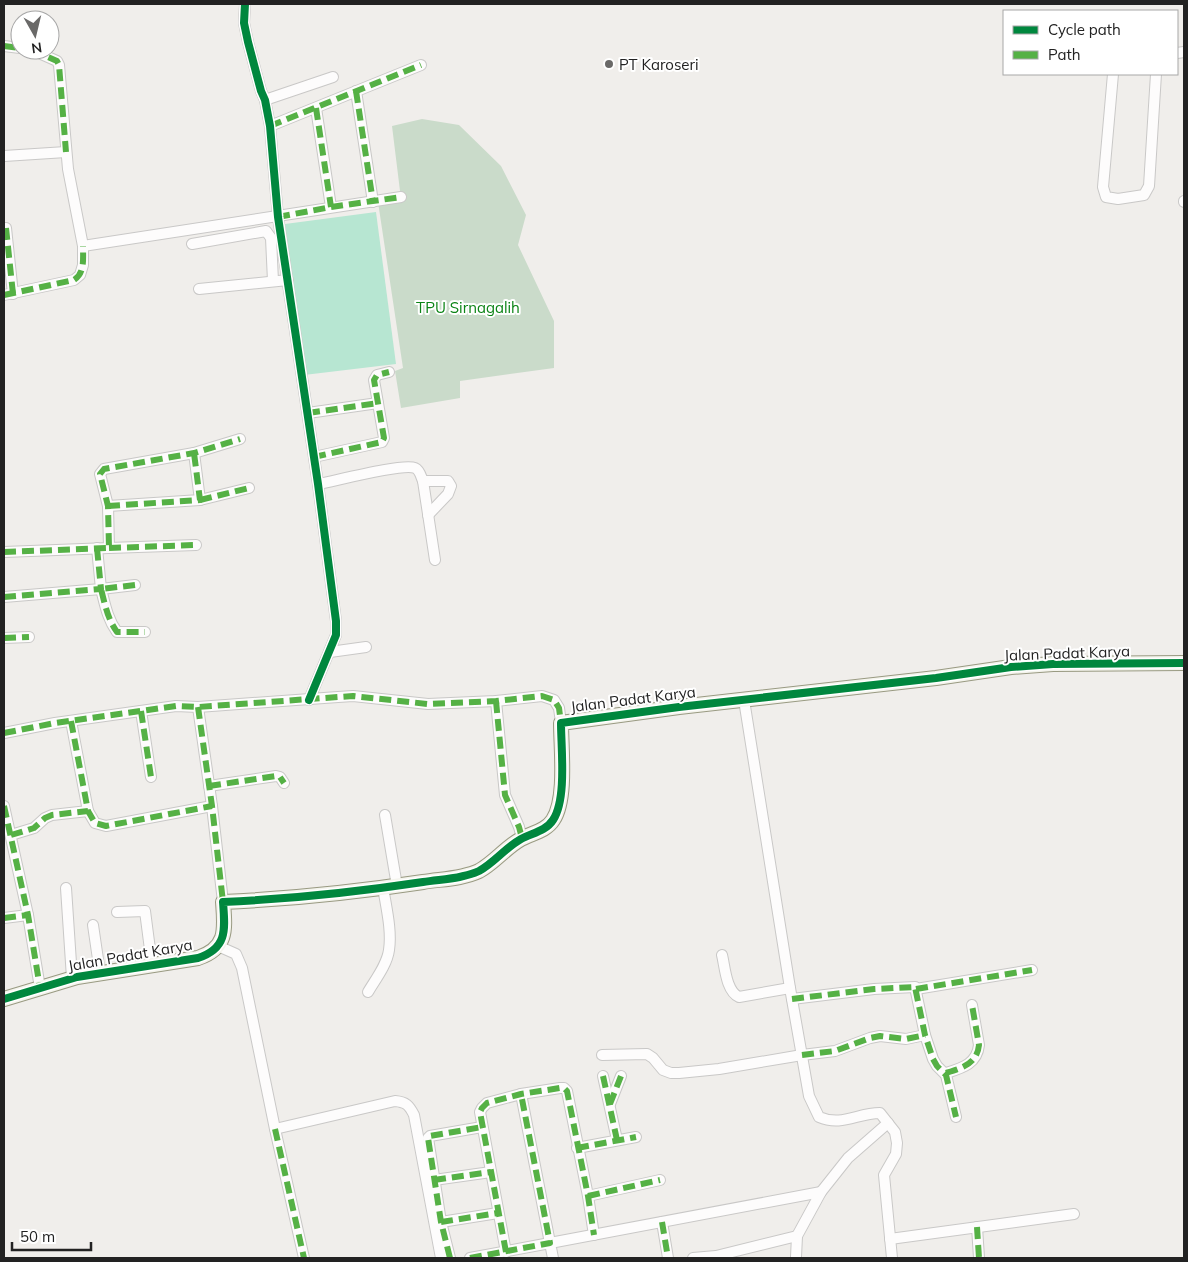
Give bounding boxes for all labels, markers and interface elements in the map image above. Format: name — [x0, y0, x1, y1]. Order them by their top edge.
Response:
north arrow — [10, 10, 60, 60]
legend — [1003, 10, 1178, 75]
text: Cycle path — [1048, 20, 1121, 39]
text: N — [30, 38, 43, 58]
text: Path — [1048, 45, 1080, 64]
place label: PT Karoseri — [619, 55, 699, 74]
marker: PT Karoseri — [603, 58, 615, 70]
park label: TPU Sirnagalih — [416, 298, 520, 317]
street label: Jalan Padat Karya — [1004, 641, 1130, 665]
street label: Jalan Padat Karya — [569, 682, 697, 716]
street label: Jalan Padat Karya — [66, 935, 194, 975]
scale bar — [12, 1220, 91, 1252]
text: 50 m — [20, 1227, 55, 1246]

